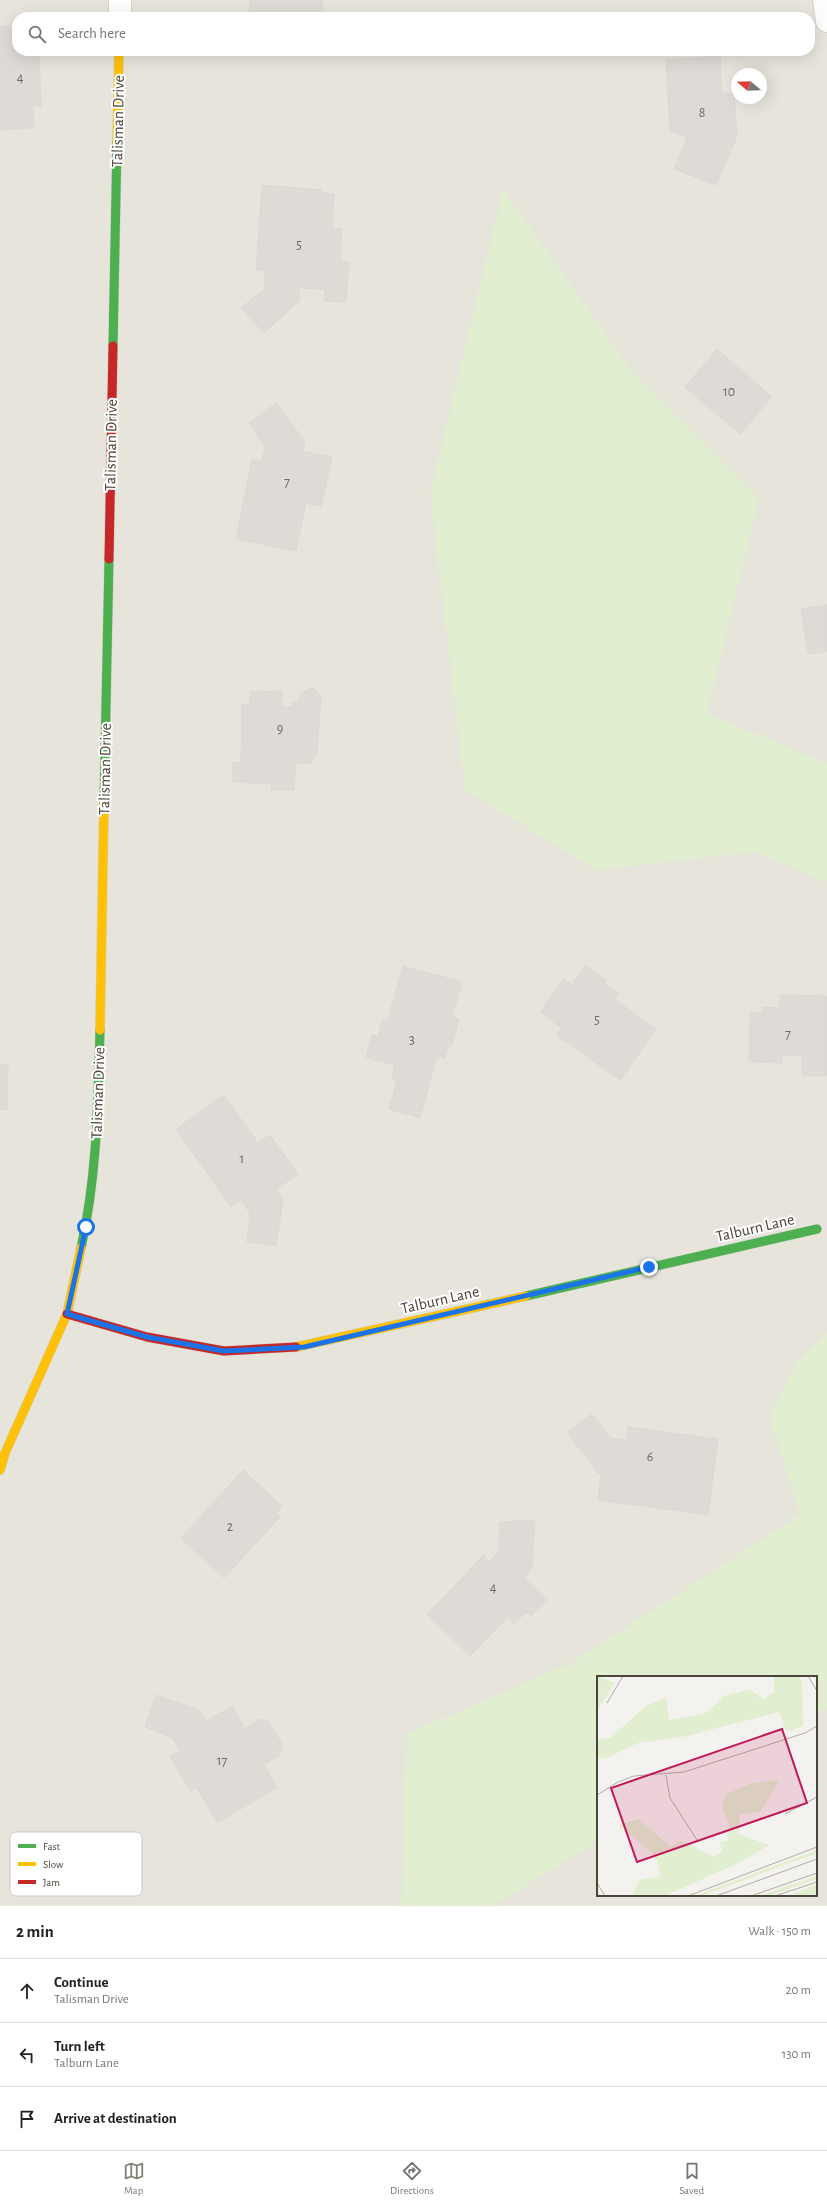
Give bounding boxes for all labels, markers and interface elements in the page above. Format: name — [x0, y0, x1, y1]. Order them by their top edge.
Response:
search box — [12, 12, 815, 56]
icon: search — [26, 23, 48, 45]
text: Search here — [58, 26, 126, 41]
north arrow — [731, 68, 767, 104]
house number: 4 — [17, 71, 24, 85]
street label: Talisman Drive — [109, 75, 127, 167]
house number: 8 — [699, 106, 705, 120]
house number: 5 — [296, 238, 302, 252]
house number: 10 — [723, 385, 735, 399]
street label: Talisman Drive — [102, 399, 120, 491]
house number: 7 — [284, 475, 290, 489]
house number: 9 — [277, 722, 283, 736]
street label: Talisman Drive — [96, 723, 114, 815]
house number: 5 — [594, 1013, 600, 1027]
house number: 7 — [785, 1027, 791, 1041]
house number: 3 — [409, 1033, 415, 1047]
street label: Talisman Drive — [88, 1047, 108, 1139]
house number: 1 — [240, 1152, 244, 1166]
street label: Talburn Lane — [714, 1211, 796, 1245]
route start — [77, 1218, 95, 1236]
route end — [640, 1258, 658, 1276]
street label: Talburn Lane — [399, 1283, 481, 1317]
house number: 6 — [647, 1450, 653, 1464]
house number: 2 — [227, 1520, 233, 1534]
house number: 4 — [490, 1581, 497, 1595]
inset map — [597, 1676, 817, 1896]
house number: 17 — [217, 1754, 227, 1768]
legend — [10, 1832, 142, 1896]
text: Fast — [43, 1841, 61, 1852]
text: Slow — [43, 1859, 64, 1870]
text: Jam — [43, 1877, 60, 1888]
text: 2 min — [16, 1923, 54, 1940]
text: Walk · 150 m — [748, 1925, 811, 1938]
text: Continue — [54, 1975, 109, 1990]
icon: ahead — [16, 1980, 38, 2002]
text: 20 m — [786, 1984, 811, 1997]
text: Talisman Drive — [54, 1993, 129, 2006]
text: Turn left — [54, 2039, 105, 2054]
icon: left — [16, 2044, 38, 2066]
text: 130 m — [782, 2048, 811, 2061]
text: Talburn Lane — [54, 2057, 119, 2070]
icon: arrive — [16, 2108, 38, 2130]
text: Arrive at destination — [54, 2111, 177, 2126]
tab: Map — [123, 2160, 145, 2197]
tab: Directions — [390, 2160, 434, 2197]
tab: Saved — [679, 2160, 704, 2197]

